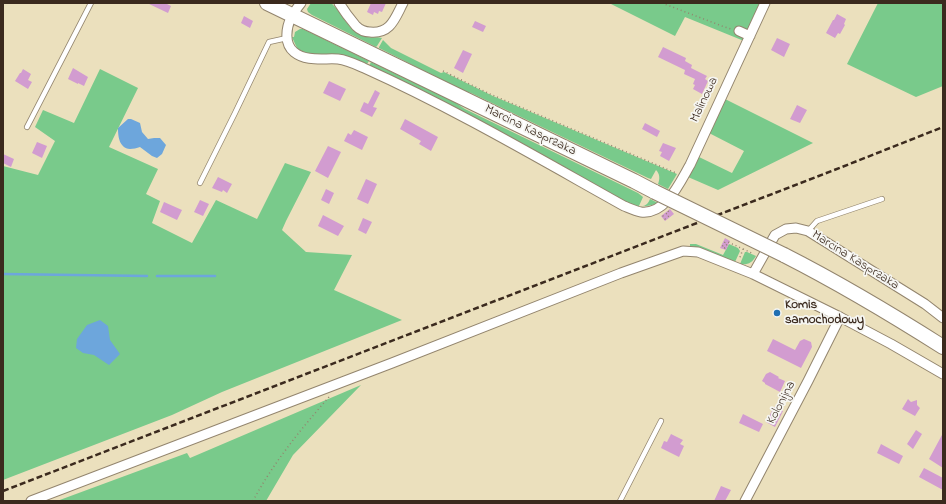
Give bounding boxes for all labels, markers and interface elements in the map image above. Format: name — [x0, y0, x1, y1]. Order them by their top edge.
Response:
street label: Malinowa — [688, 75, 722, 125]
street label: Marcina Kasprzaka — [482, 102, 578, 160]
street label: Marcina Kasprzaka — [808, 228, 902, 294]
place label: Komis samochodowy — [785, 298, 864, 329]
marker: Komis samochodowy — [772, 308, 782, 318]
street label: Kolonijna — [764, 379, 800, 427]

